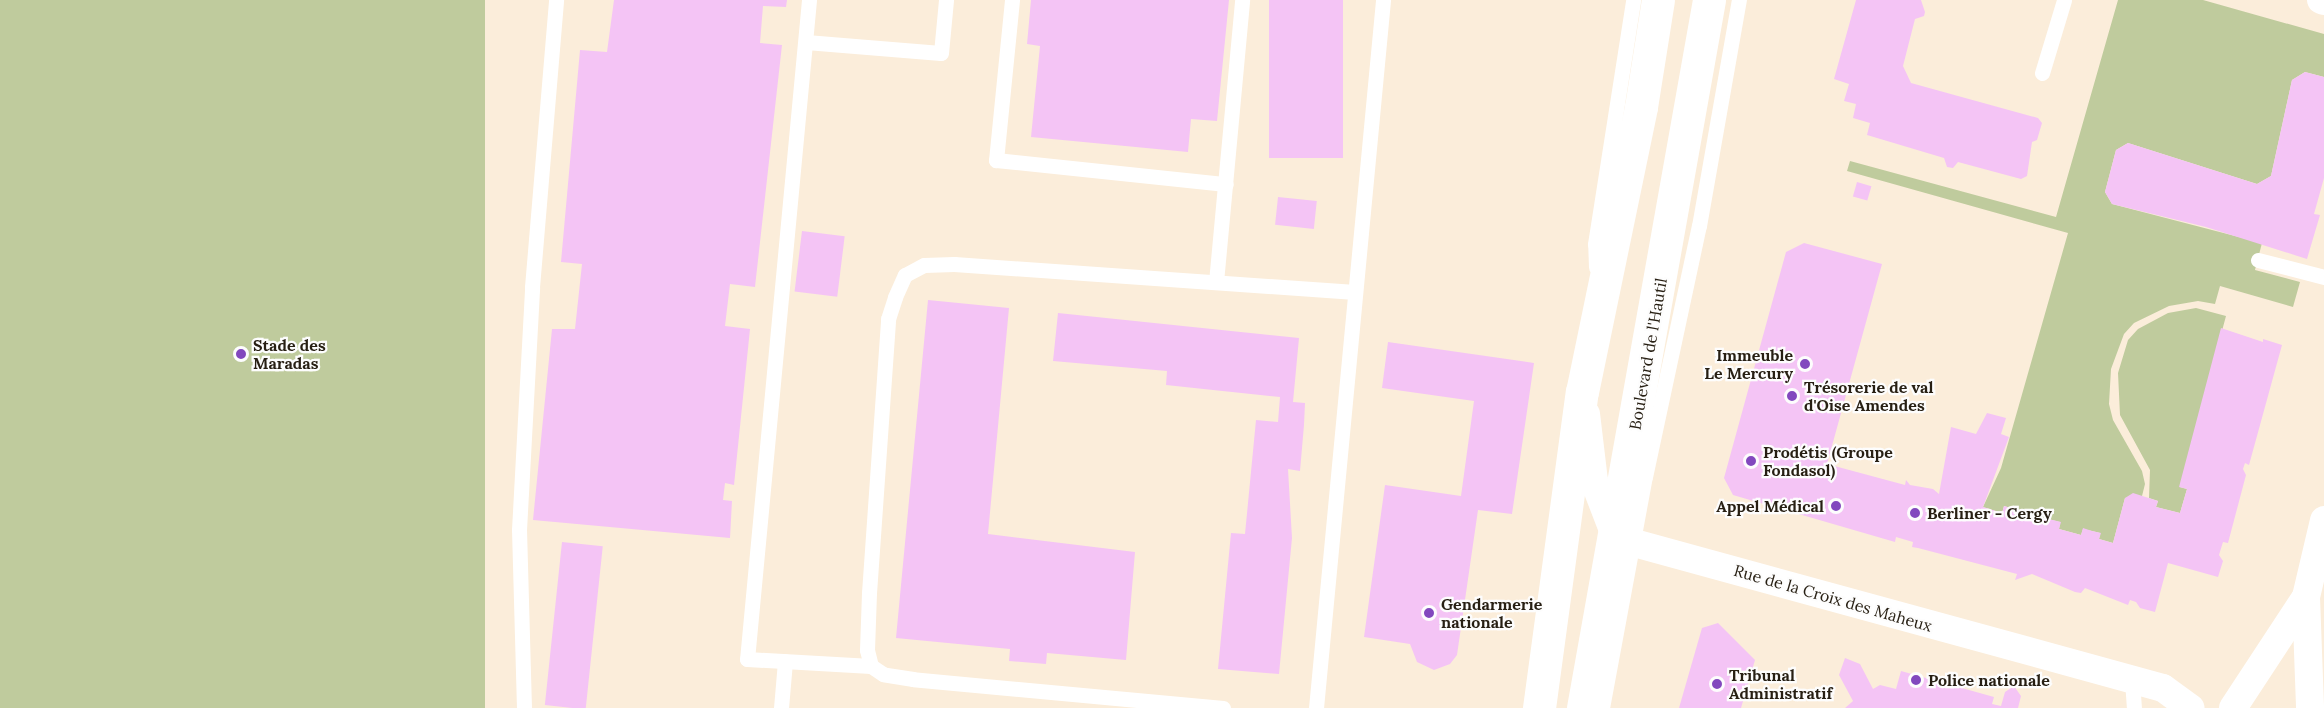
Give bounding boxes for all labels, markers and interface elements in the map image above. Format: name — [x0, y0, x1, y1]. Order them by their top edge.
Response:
street label: Boulevard de l'Hautil — [1625, 277, 1671, 431]
place label: Stade des Maradas — [253, 335, 326, 373]
place label: Immeuble Le Mercury — [1704, 345, 1793, 383]
marker: Stade des Maradas — [234, 347, 248, 361]
marker: Immeuble Le Mercury — [1798, 357, 1812, 371]
place label: Trésorerie de val d'Oise Amendes — [1804, 377, 1933, 415]
marker: Trésorerie de val d'Oise Amendes — [1785, 389, 1799, 403]
place label: Prodétis (Groupe Fondasol) — [1763, 442, 1893, 480]
marker: Prodétis (Groupe Fondasol) — [1744, 454, 1758, 468]
place label: Appel Médical — [1716, 496, 1824, 516]
marker: Appel Médical — [1829, 499, 1843, 513]
place label: Berliner - Cergy — [1927, 503, 2052, 523]
marker: Berliner - Cergy — [1908, 506, 1922, 520]
street label: Rue de la Croix des Maheux — [1732, 560, 1934, 636]
place label: Gendarmerie nationale — [1441, 594, 1542, 632]
marker: Gendarmerie nationale — [1422, 606, 1436, 620]
place label: Tribunal Administratif — [1729, 665, 1832, 703]
place label: Police nationale — [1928, 670, 2050, 690]
marker: Police nationale — [1909, 673, 1923, 687]
marker: Tribunal Administratif — [1710, 677, 1724, 691]

